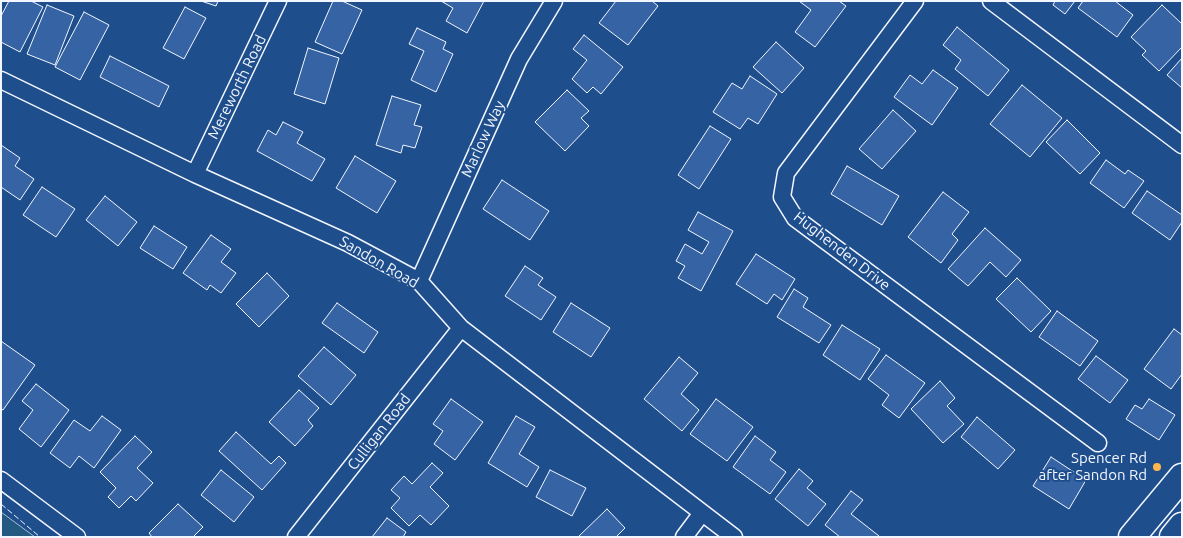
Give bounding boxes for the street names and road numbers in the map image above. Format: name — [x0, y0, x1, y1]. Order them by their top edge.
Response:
street label: Mereworth Road — [204, 32, 270, 142]
street label: Marlow Way — [457, 98, 509, 180]
street label: Hughenden Drive — [790, 208, 894, 294]
street label: Sandon Road — [336, 232, 422, 292]
street label: Culligan Road — [344, 390, 414, 474]

